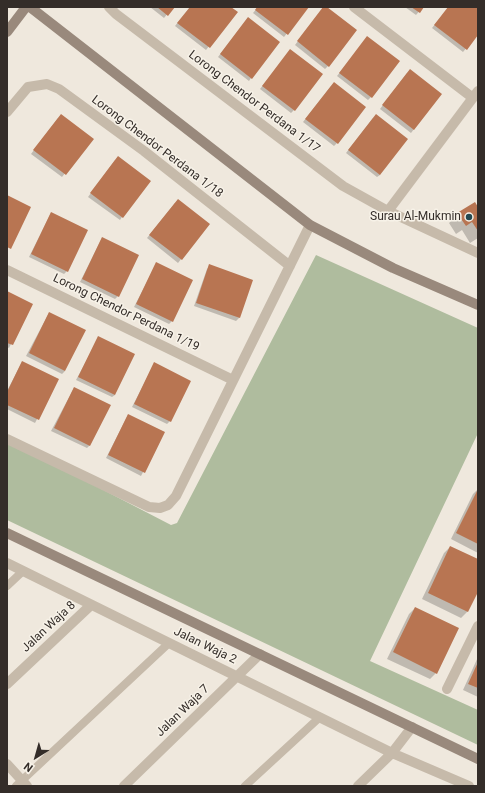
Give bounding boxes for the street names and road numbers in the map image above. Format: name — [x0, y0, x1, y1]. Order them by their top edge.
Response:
street label: Lorong Chendor Perdana 1/17 — [185, 48, 323, 156]
street label: Lorong Chendor Perdana 1/18 — [88, 93, 226, 201]
street label: Lorong Chendor Perdana 1/19 — [51, 271, 201, 355]
street label: Jalan Waja 8 — [19, 598, 79, 656]
street label: Jalan Waja 2 — [171, 625, 239, 667]
street label: Jalan Waja 7 — [153, 682, 213, 740]

